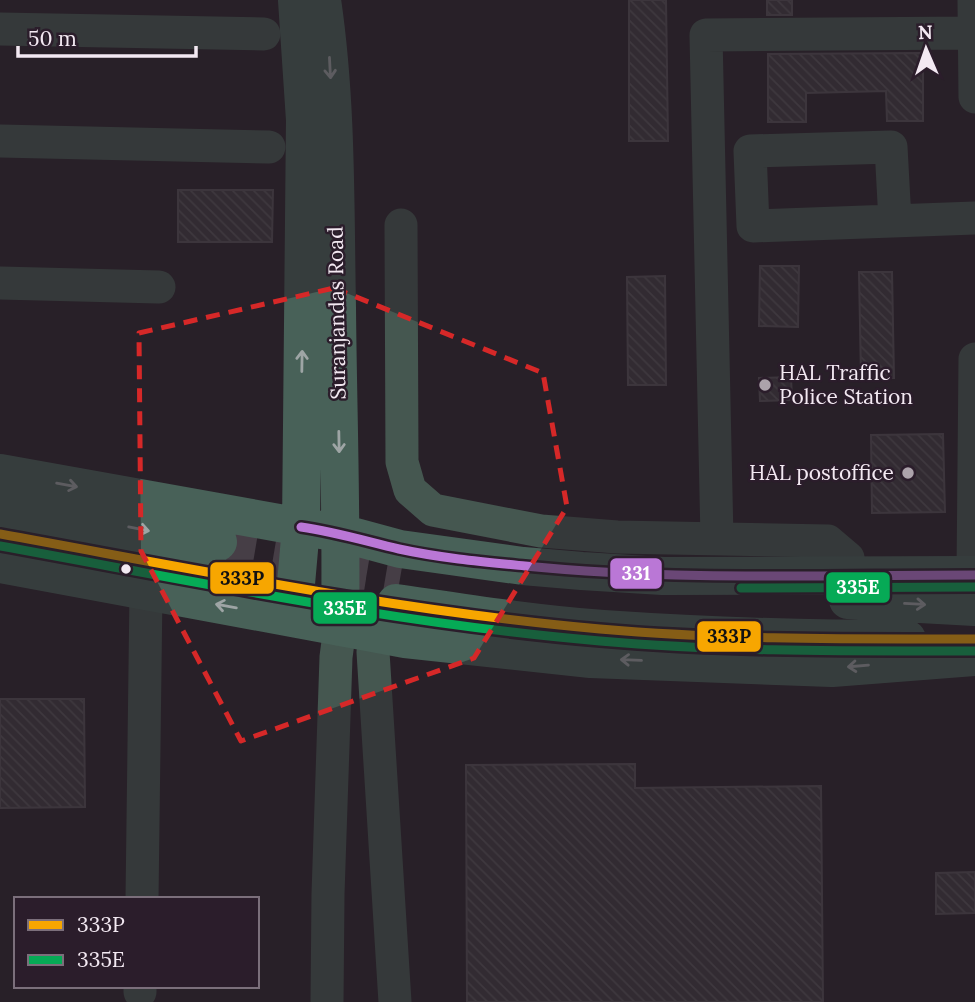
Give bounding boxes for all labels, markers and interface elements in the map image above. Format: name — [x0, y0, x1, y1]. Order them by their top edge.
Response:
scale bar — [18, 14, 196, 58]
north arrow — [891, 14, 961, 84]
text: N — [918, 20, 933, 44]
text: 50 m — [28, 25, 77, 52]
one-way arrow — [324, 56, 337, 79]
street label: Suranjandas Road — [321, 226, 352, 400]
one-way arrow — [295, 350, 309, 373]
place label: HAL Traffic Police Station — [779, 359, 913, 410]
marker: HAL Traffic Police Station — [757, 377, 773, 393]
one-way arrow — [332, 430, 345, 453]
place label: HAL postoffice — [749, 459, 894, 486]
marker: HAL postoffice — [900, 465, 916, 481]
one-way arrow — [55, 479, 78, 493]
one-way arrow — [127, 523, 150, 536]
line badge: 331 — [609, 557, 663, 590]
line badge: 333P — [209, 561, 275, 595]
text: 331 — [622, 561, 651, 585]
unlabelled marker — [119, 562, 133, 576]
text: 333P — [220, 566, 264, 590]
line badge: 335E — [825, 571, 891, 604]
text: 335E — [836, 575, 880, 599]
line badge: 335E — [312, 591, 378, 625]
text: 335E — [323, 596, 367, 620]
one-way arrow — [903, 597, 926, 610]
one-way arrow — [215, 599, 238, 612]
line badge: 333P — [696, 620, 762, 653]
text: 333P — [707, 624, 751, 648]
one-way arrow — [620, 654, 643, 667]
one-way arrow — [847, 660, 870, 673]
legend — [14, 897, 259, 988]
text: 333P — [77, 911, 125, 938]
text: 335E — [77, 946, 125, 973]

